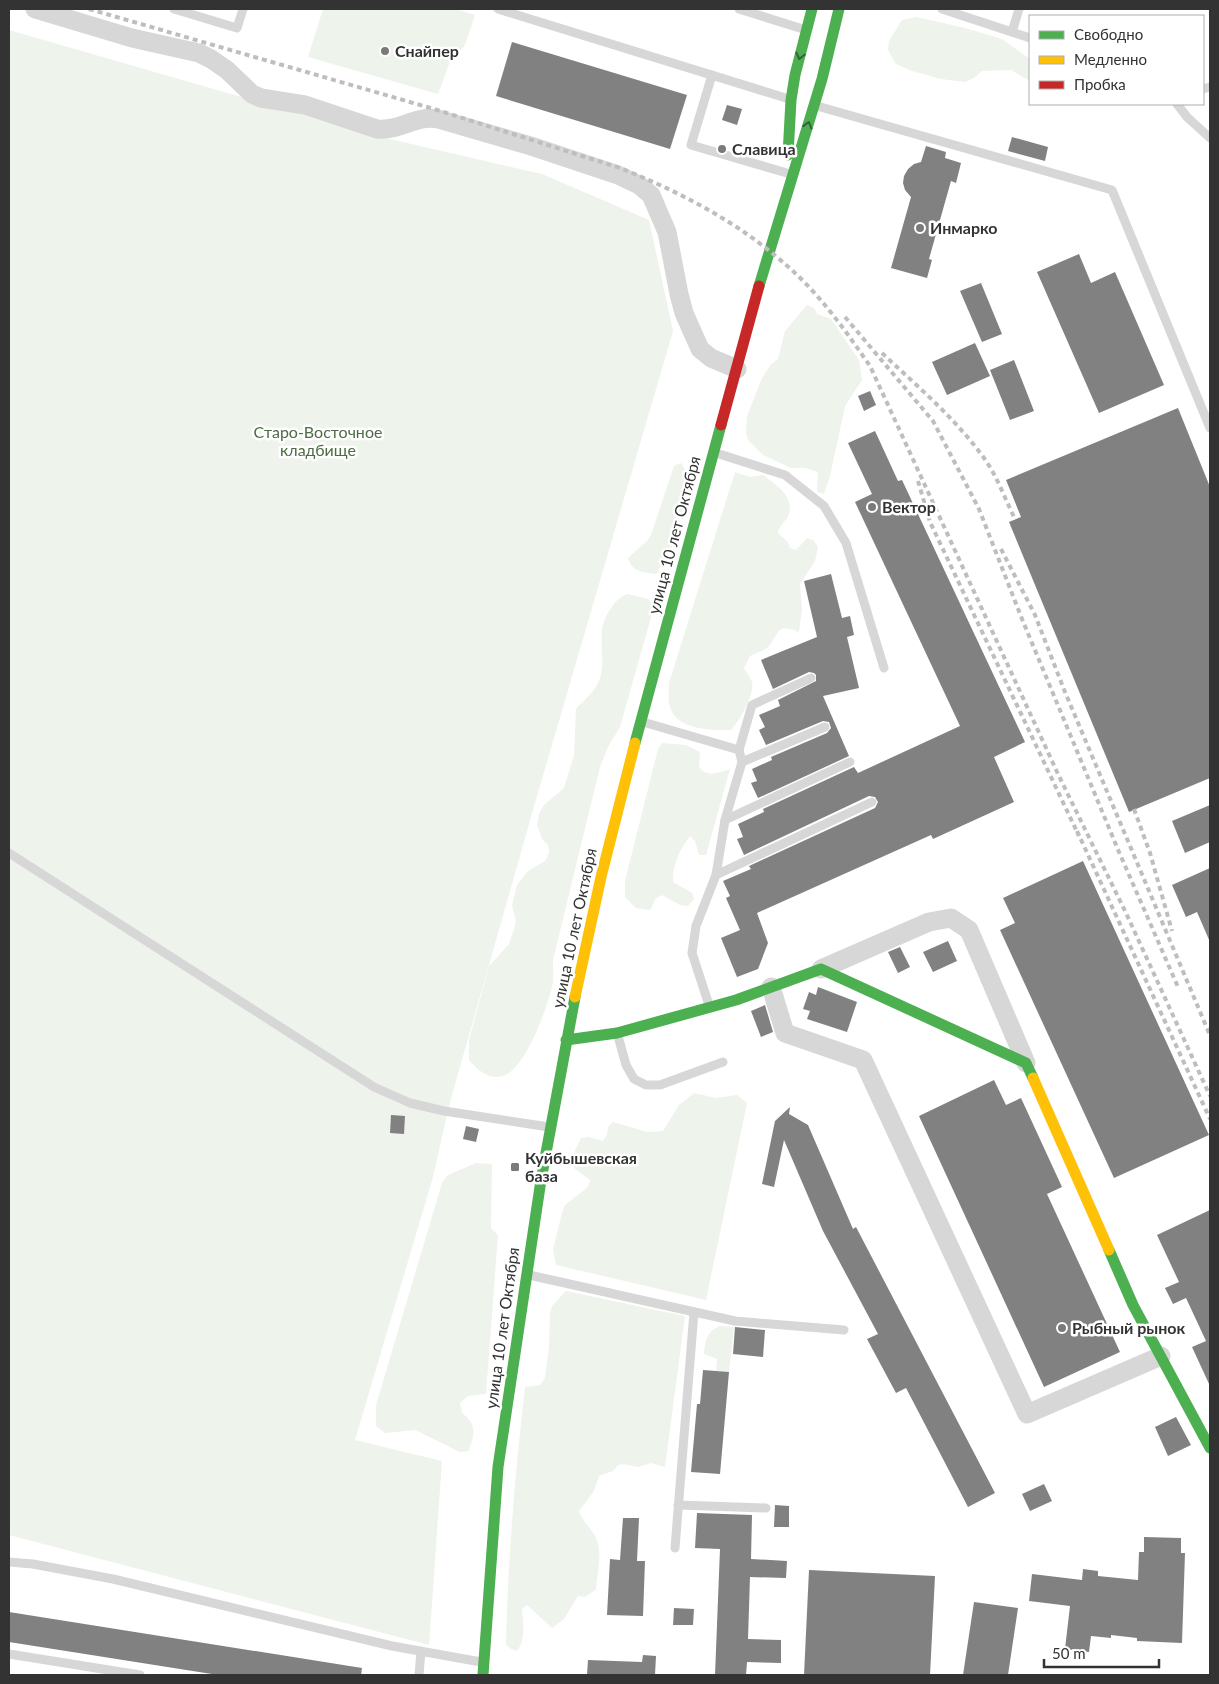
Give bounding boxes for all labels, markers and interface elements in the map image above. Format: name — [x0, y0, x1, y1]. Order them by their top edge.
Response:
legend — [1029, 15, 1204, 105]
text: Свободно — [1074, 25, 1143, 43]
place label: Снайпер — [395, 41, 459, 60]
marker: Снайпер — [379, 45, 391, 57]
text: Медленно — [1074, 50, 1147, 68]
one-way arrow — [795, 51, 806, 60]
text: Пробка — [1074, 75, 1126, 93]
one-way arrow — [802, 122, 812, 130]
place label: Славица — [732, 139, 796, 158]
marker: Славица — [716, 143, 728, 155]
place label: Инмарко — [930, 218, 998, 237]
marker: Инмарко — [914, 222, 926, 234]
park label: Старо-Восточное кладбище — [254, 422, 382, 459]
street label: улица 10 лет Октября — [643, 454, 704, 616]
place label: Вектор — [882, 497, 936, 516]
marker: Вектор — [866, 501, 878, 513]
street label: улица 10 лет Октября — [547, 846, 600, 1010]
place label: Куйбышевская база — [525, 1148, 637, 1185]
marker: Куйбышевская база — [509, 1161, 521, 1173]
street label: улица 10 лет Октября — [481, 1246, 522, 1410]
place label: Рыбный рынок — [1072, 1318, 1186, 1337]
marker: Рыбный рынок — [1056, 1322, 1068, 1334]
scale bar — [1044, 1636, 1159, 1668]
text: 50 m — [1052, 1644, 1086, 1662]

